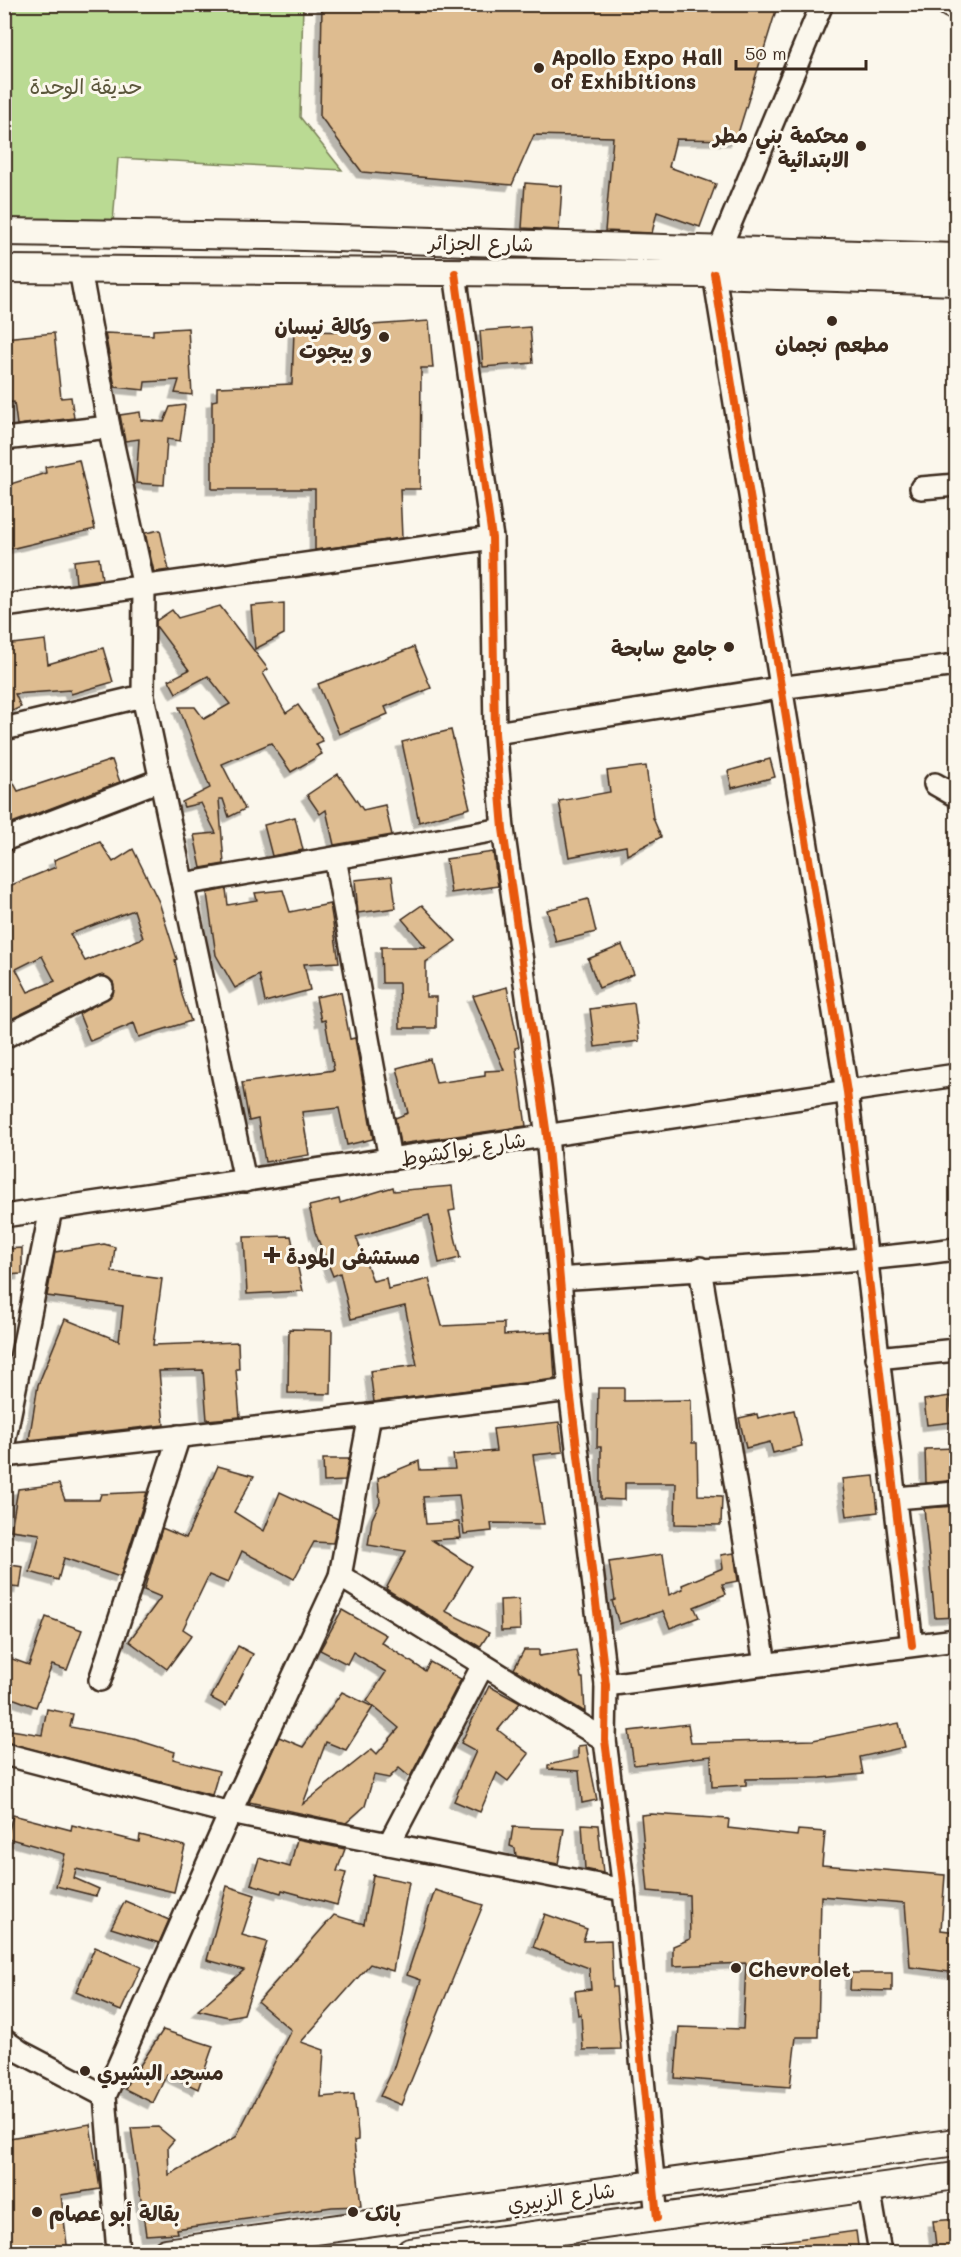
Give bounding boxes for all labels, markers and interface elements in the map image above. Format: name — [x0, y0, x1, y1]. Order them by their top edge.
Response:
scale bar — [736, 33, 866, 71]
text: 50 m — [745, 41, 787, 65]
place label: Apollo Expo Hall of Exhibitions — [551, 43, 722, 94]
marker: Apollo Expo Hall of Exhibitions — [532, 61, 546, 75]
park label: حديقة الوحدة — [29, 72, 143, 100]
place label: محكمة بني مطر الابتدائية — [711, 121, 849, 173]
marker: محكمة بني مطر الابتدائية — [854, 139, 868, 153]
street label: شارع الجزائر — [426, 228, 534, 259]
place label: وكالة نيسان و بيجوت — [274, 312, 372, 364]
marker: مطعم نجمان — [825, 314, 839, 328]
marker: وكالة نيسان و بيجوت — [377, 330, 391, 344]
place label: مطعم نجمان — [775, 330, 889, 361]
place label: جامع سابحة — [611, 634, 717, 664]
marker: جامع سابحة — [722, 640, 736, 654]
street label: شارع نواكشوط — [398, 1125, 528, 1174]
place label: مستشفى المودة — [286, 1242, 420, 1270]
marker: مستشفى المودة — [263, 1246, 281, 1264]
place label: Chevrolet — [748, 1955, 851, 1982]
marker: Chevrolet — [729, 1961, 743, 1975]
place label: مسجد البشيري — [97, 2058, 224, 2089]
marker: مسجد البشيري — [78, 2064, 92, 2078]
street label: شارع الزبيري — [505, 2175, 617, 2220]
place label: بقالة أبو عصام — [49, 2199, 180, 2230]
place label: بانک — [365, 2199, 401, 2227]
marker: بقالة أبو عصام — [30, 2205, 44, 2219]
marker: بانک — [346, 2205, 360, 2219]

